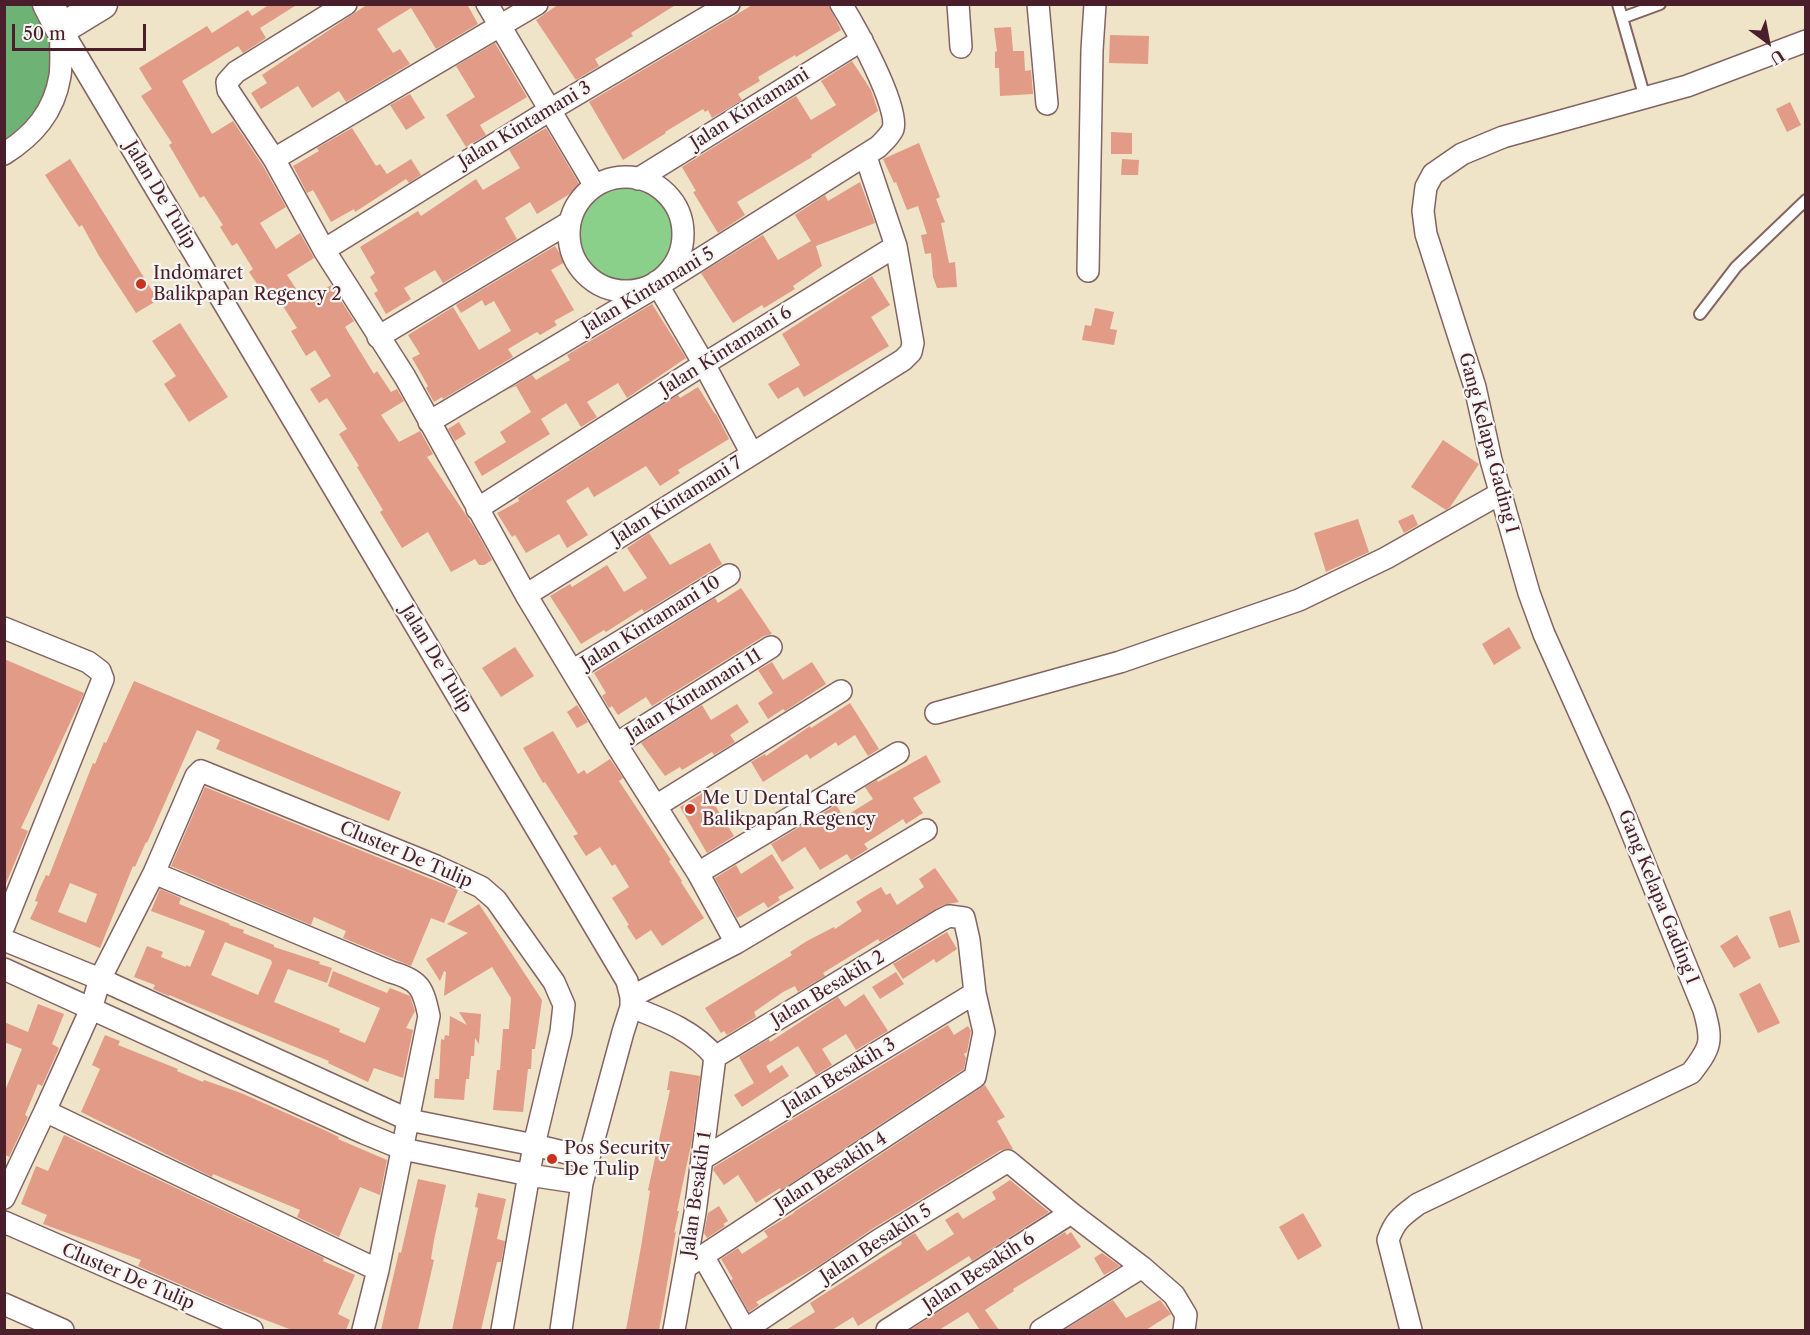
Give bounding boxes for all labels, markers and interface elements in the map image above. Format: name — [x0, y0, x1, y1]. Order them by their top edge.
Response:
scale bar — [15, 12, 148, 50]
north arrow — [1738, 12, 1798, 72]
text: 50 m — [23, 23, 66, 45]
text: U — [1767, 45, 1788, 69]
street label: Jalan Kintamani — [687, 64, 813, 154]
street label: Jalan Kintamani 3 — [455, 77, 595, 173]
street label: Jalan De Tulip — [119, 137, 201, 253]
street label: Jalan Kintamani 5 — [578, 243, 718, 339]
place label: Indomaret Balikpapan Regency 2 — [153, 263, 342, 306]
marker: Indomaret Balikpapan Regency 2 — [134, 277, 148, 291]
street label: Jalan Kintamani 6 — [656, 302, 796, 400]
street label: Gang Kelapa Gading I — [1453, 350, 1523, 536]
street label: Jalan Kintamani 7 — [608, 452, 746, 550]
street label: Jalan Kintamani 10 — [577, 571, 725, 675]
street label: Jalan De Tulip — [395, 601, 477, 717]
street label: Jalan Kintamani 11 — [622, 644, 766, 746]
place label: Me U Dental Care Balikpapan Regency — [702, 788, 876, 830]
marker: Me U Dental Care Balikpapan Regency — [683, 802, 697, 816]
street label: Gang Kelapa Gading I — [1613, 807, 1703, 987]
street label: Cluster De Tulip — [336, 817, 476, 893]
street label: Jalan Besakih 2 — [767, 947, 889, 1031]
street label: Jalan Besakih 3 — [778, 1034, 900, 1118]
street label: Jalan Besakih 4 — [771, 1128, 891, 1216]
street label: Jalan Besakih 1 — [678, 1130, 716, 1258]
place label: Pos Security De Tulip — [564, 1138, 670, 1180]
marker: Pos Security De Tulip — [545, 1152, 559, 1166]
street label: Jalan Besakih 5 — [816, 1200, 936, 1288]
street label: Jalan Besakih 6 — [919, 1228, 1039, 1316]
street label: Cluster De Tulip — [58, 1239, 198, 1315]

